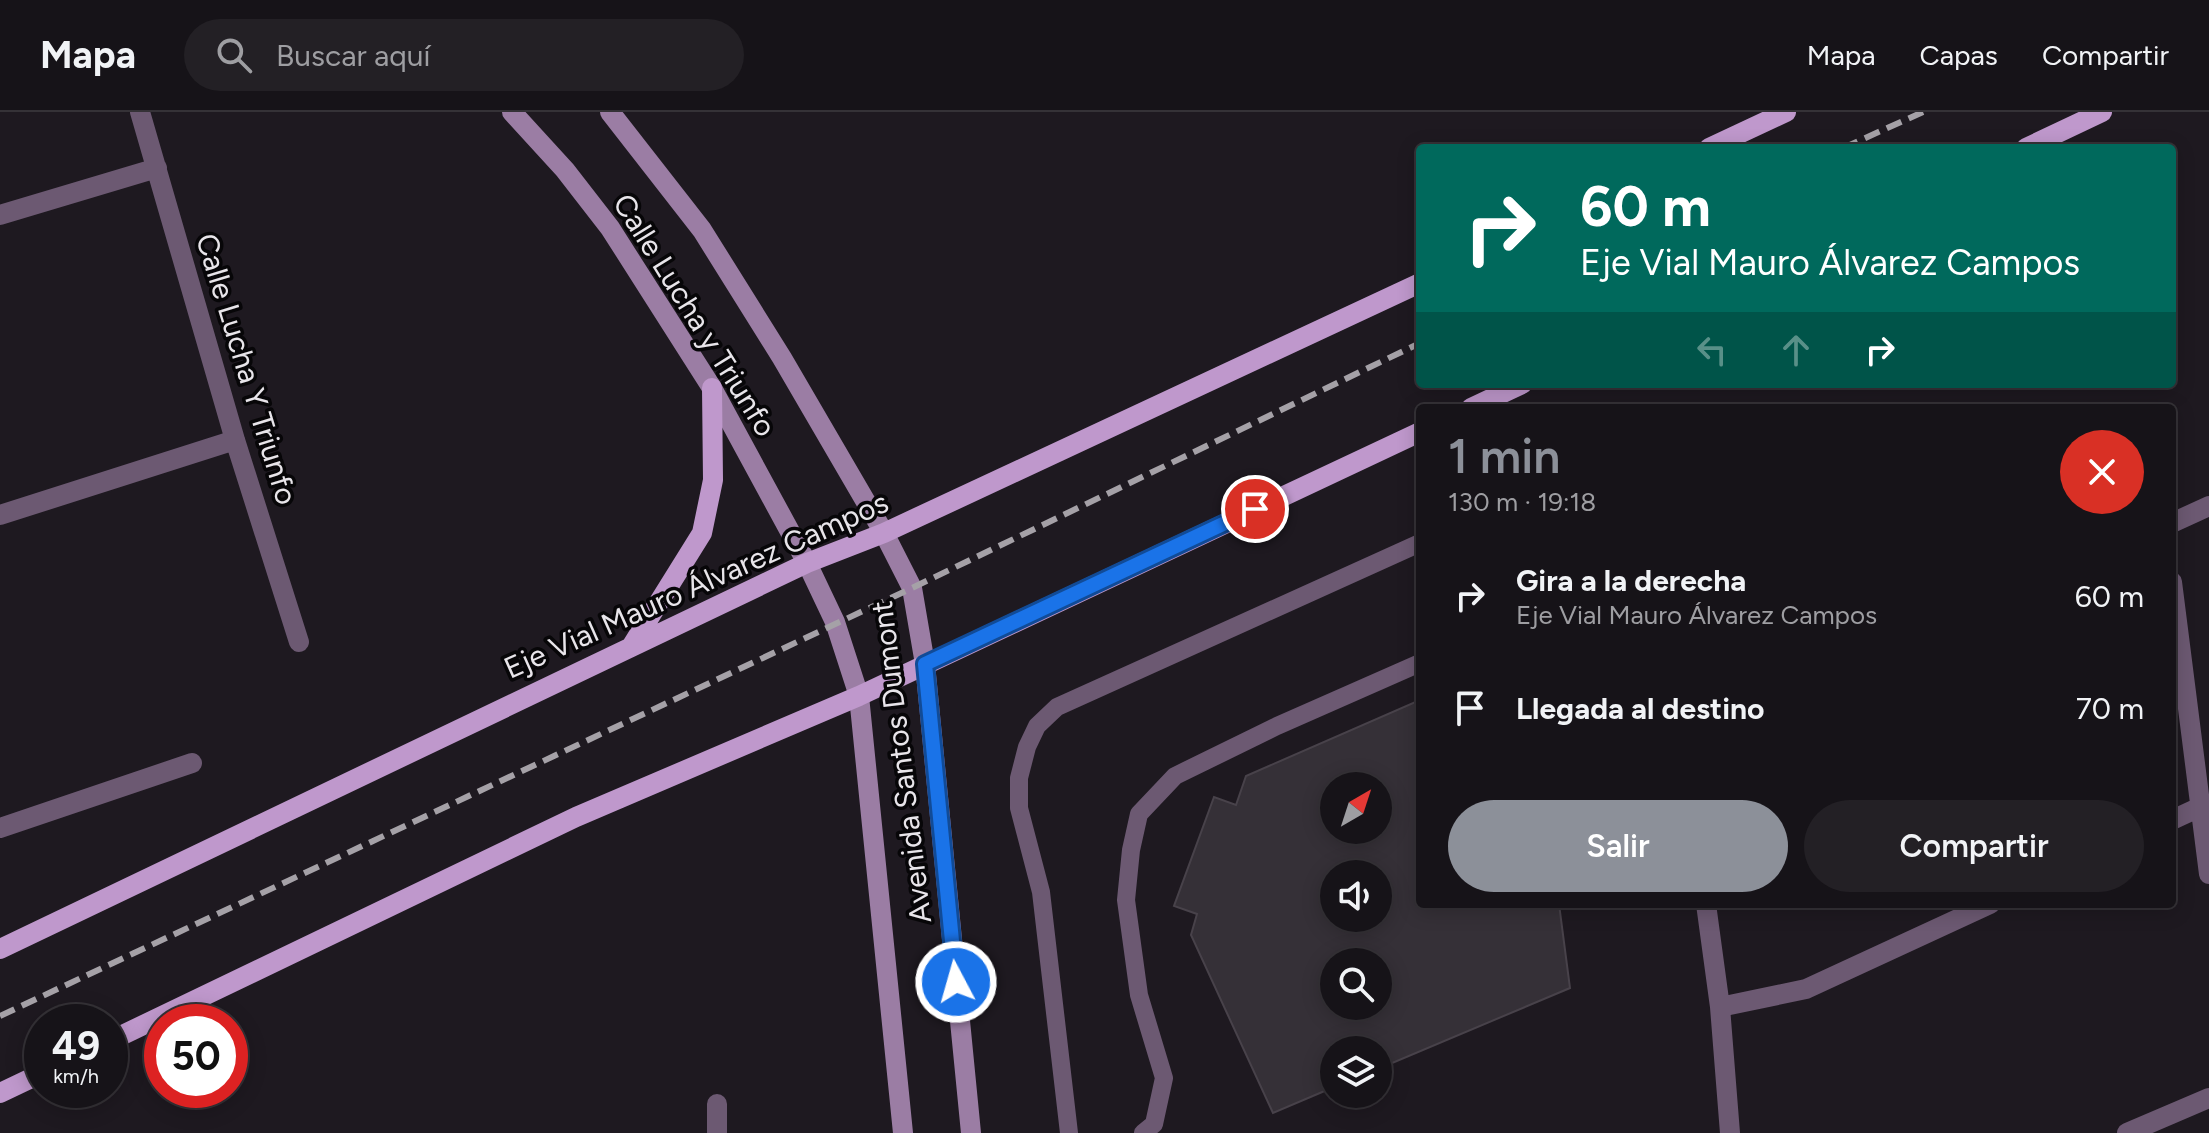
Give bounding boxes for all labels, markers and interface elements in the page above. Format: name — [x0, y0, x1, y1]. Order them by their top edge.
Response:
search box — [184, 19, 744, 91]
text: Mapa — [40, 32, 136, 78]
icon: search — [212, 33, 256, 77]
text: Buscar aquí — [276, 37, 430, 74]
text: Mapa — [1807, 38, 1876, 72]
text: Capas — [1920, 38, 1998, 72]
text: Compartir — [2042, 38, 2169, 72]
text: 60 m — [1580, 173, 1711, 240]
icon: right — [1448, 176, 1552, 280]
street label: Calle Lucha y Triunfo — [605, 187, 785, 443]
street label: Calle Lucha Y Triunfo — [188, 229, 306, 509]
text: Eje Vial Mauro Álvarez Campos — [1580, 241, 2080, 284]
icon: left — [1690, 328, 1734, 372]
icon: ahead — [1774, 328, 1818, 372]
icon: right — [1858, 328, 1902, 372]
text: 1 min — [1448, 427, 1560, 485]
button: close — [2060, 430, 2144, 514]
pin — [1221, 475, 1289, 543]
street label: Eje Vial Mauro Álvarez Campos — [498, 483, 894, 687]
text: 130 m · 19:18 — [1448, 486, 1596, 518]
icon: arrive — [1233, 487, 1277, 531]
text: Gira a la derecha — [1516, 562, 1746, 599]
icon: right — [1448, 574, 1492, 618]
text: 60 m — [2075, 578, 2144, 615]
street label: Avenida Santos Dumont — [863, 599, 939, 925]
text: Eje Vial Mauro Álvarez Campos — [1516, 599, 1877, 631]
icon: arrive — [1448, 686, 1492, 730]
text: Llegada al destino — [1516, 690, 1764, 727]
text: 70 m — [2076, 690, 2144, 727]
north arrow — [1320, 772, 1392, 844]
map controls — [1320, 772, 1392, 1108]
button: Salir — [1448, 800, 1788, 892]
button: Compartir — [1804, 800, 2144, 892]
button: sound — [1320, 860, 1392, 932]
position arrow — [914, 940, 998, 1024]
button: search — [1320, 948, 1392, 1020]
speed limit sign: 50 — [144, 1004, 248, 1108]
text: 49 — [52, 1022, 100, 1070]
button: layers — [1320, 1036, 1392, 1108]
text: km/h — [53, 1064, 99, 1088]

